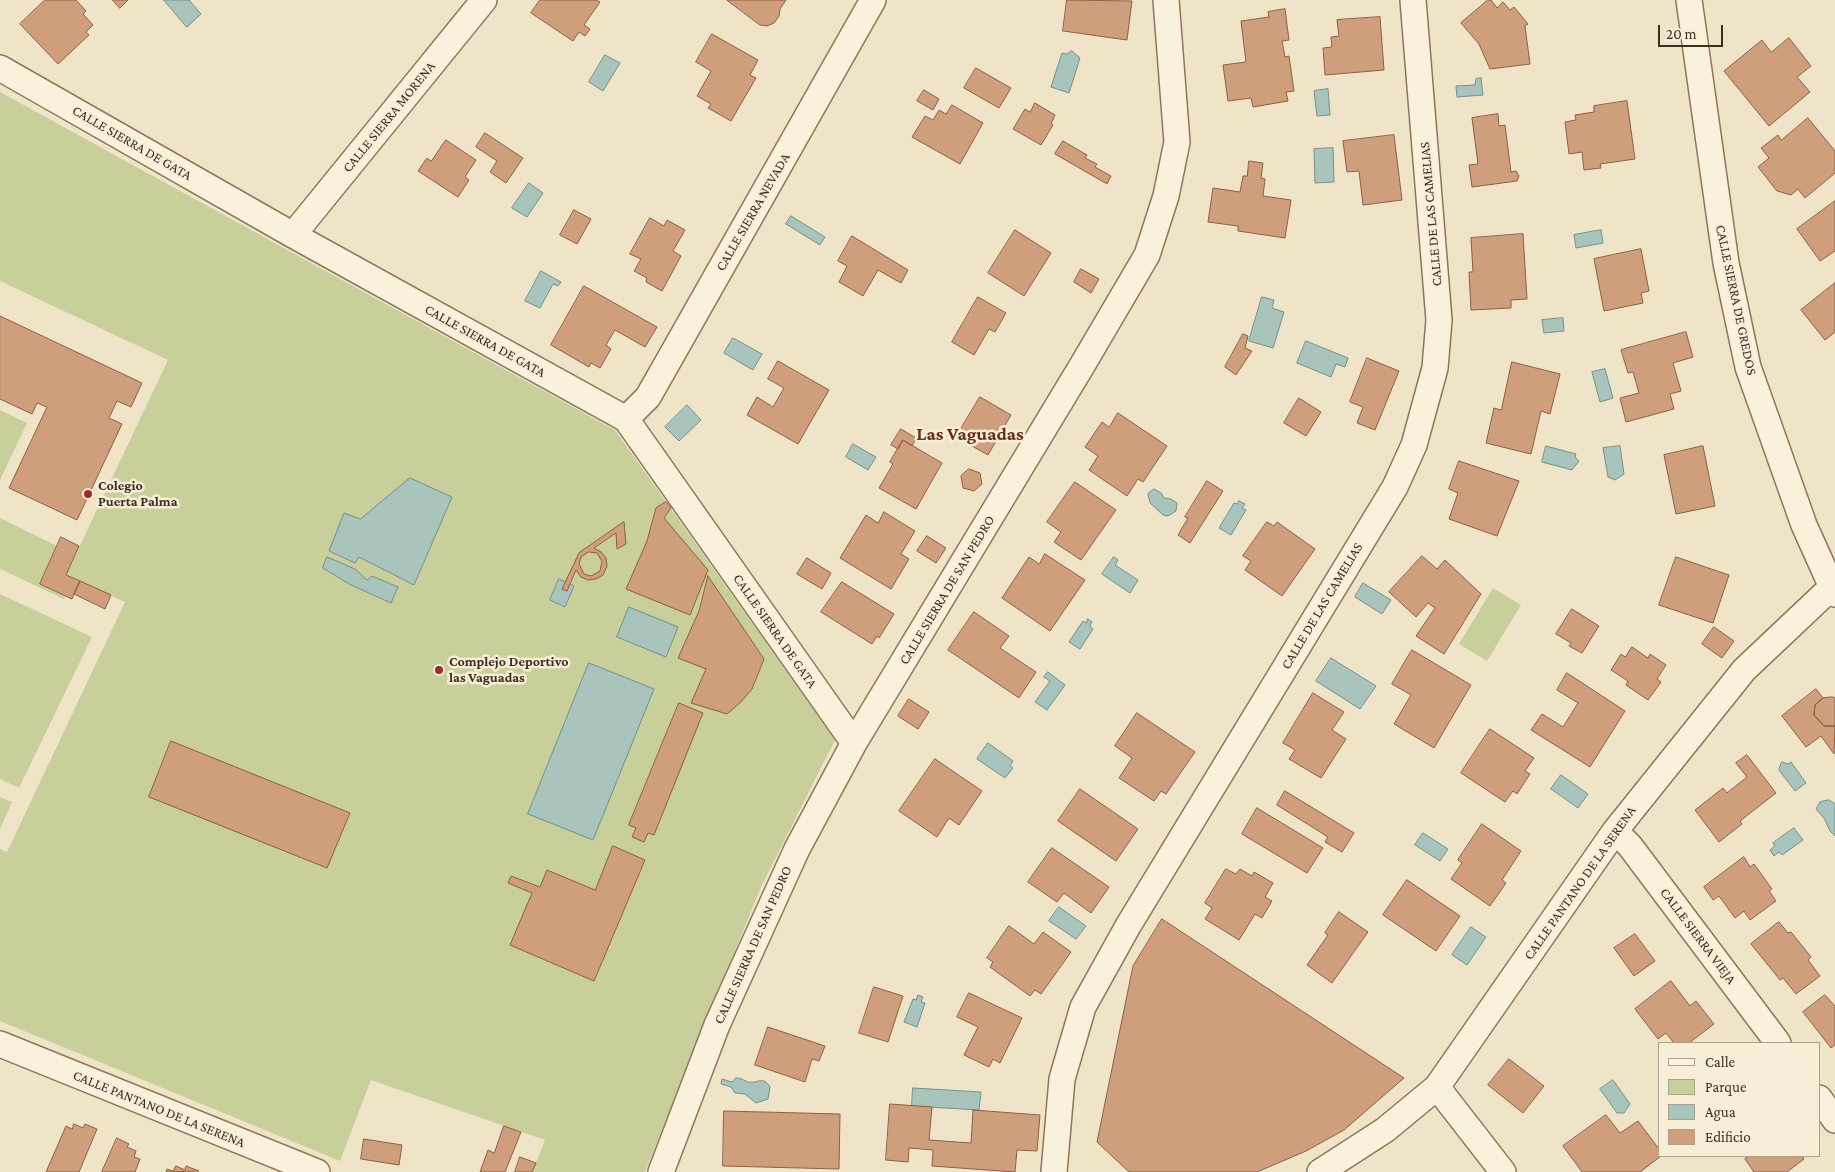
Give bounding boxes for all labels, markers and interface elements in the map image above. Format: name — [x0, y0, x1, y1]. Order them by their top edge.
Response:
scale bar — [1660, 15, 1725, 47]
text: 20 m — [1666, 26, 1697, 42]
street label: CALLE SIERRA MORENA — [339, 58, 439, 176]
street label: CALLE SIERRA DE GATA — [69, 102, 195, 184]
street label: CALLE DE LAS CAMELIAS — [1416, 141, 1446, 287]
street label: CALLE SIERRA NEVADA — [712, 150, 794, 274]
street label: CALLE SIERRA DE GREDOS — [1712, 223, 1760, 377]
street label: CALLE SIERRA DE GATA — [422, 301, 548, 381]
district label: Las Vaguadas — [916, 423, 1024, 445]
place label: Colegio Puerta Palma — [98, 478, 177, 511]
marker: Colegio Puerta Palma — [82, 488, 94, 500]
street label: CALLE SIERRA DE SAN PEDRO — [896, 512, 998, 668]
street label: CALLE DE LAS CAMELIAS — [1278, 540, 1366, 672]
street label: CALLE SIERRA DE GATA — [729, 571, 821, 691]
place label: Complejo Deportivo las Vaguadas — [449, 654, 569, 686]
marker: Complejo Deportivo las Vaguadas — [433, 664, 445, 676]
street label: CALLE PANTANO DE LA SERENA — [1520, 803, 1640, 963]
street label: CALLE SIERRA DE SAN PEDRO — [711, 863, 795, 1027]
street label: CALLE SIERRA VIEJA — [1656, 884, 1740, 988]
legend — [1658, 1042, 1820, 1157]
text: Calle — [1705, 1054, 1735, 1070]
street label: CALLE PANTANO DE LA SERENA — [71, 1067, 247, 1151]
text: Parque — [1705, 1079, 1746, 1095]
text: Agua — [1705, 1104, 1736, 1120]
text: Edificio — [1705, 1129, 1751, 1145]

